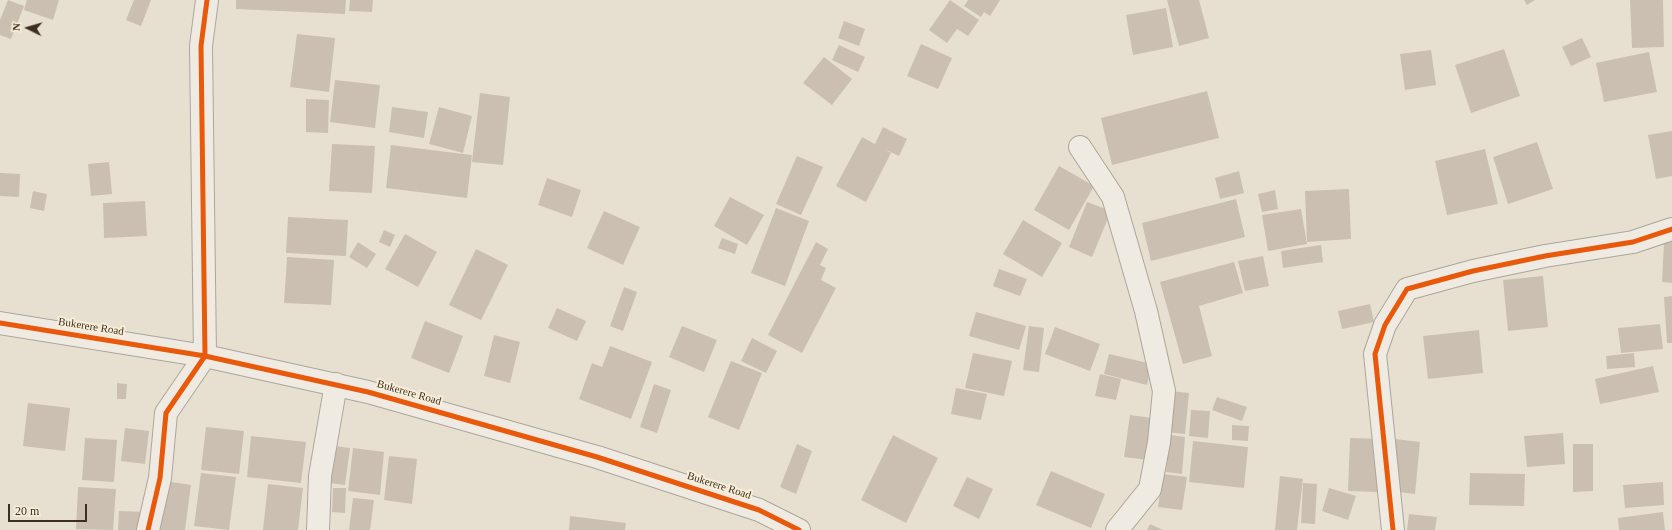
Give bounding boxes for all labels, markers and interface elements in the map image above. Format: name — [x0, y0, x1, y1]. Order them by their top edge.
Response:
north arrow — [8, 8, 48, 48]
text: N — [10, 22, 22, 31]
street label: Bukerere Road — [57, 315, 125, 339]
street label: Bukerere Road — [375, 378, 443, 408]
street label: Bukerere Road — [685, 469, 753, 503]
scale bar — [10, 496, 89, 522]
text: 20 m — [15, 504, 39, 518]

